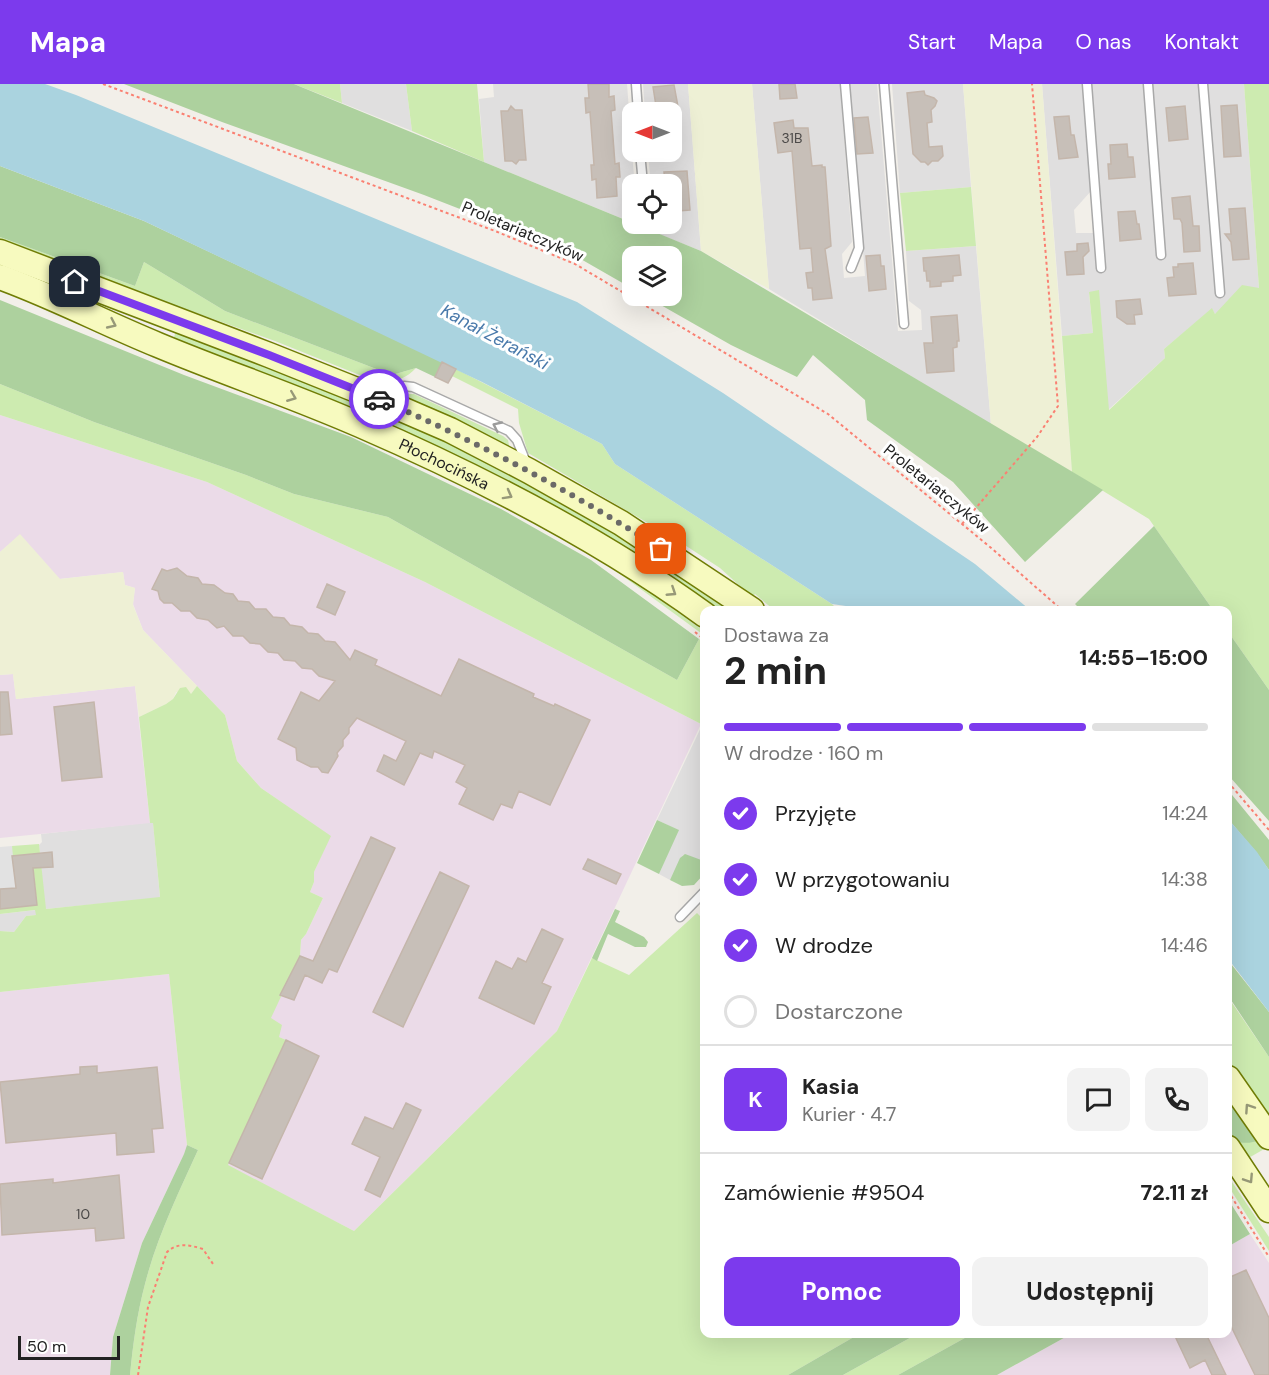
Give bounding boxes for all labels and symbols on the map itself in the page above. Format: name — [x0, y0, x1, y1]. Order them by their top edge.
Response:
north arrow — [622, 102, 682, 162]
house number: 31B — [782, 129, 802, 147]
street label: Proletariatczyków — [459, 196, 587, 267]
pin — [49, 256, 100, 307]
water label: Kanał Żerański — [437, 298, 554, 376]
one-way arrow — [105, 317, 116, 329]
courier — [349, 369, 409, 429]
one-way arrow — [286, 390, 297, 402]
one-way arrow — [493, 421, 504, 433]
street label: Płochocińska — [396, 434, 493, 495]
street label: Proletariatczyków — [879, 439, 994, 538]
one-way arrow — [502, 488, 512, 499]
pin — [635, 523, 686, 574]
one-way arrow — [665, 585, 676, 596]
one-way arrow — [1245, 1103, 1256, 1114]
one-way arrow — [1242, 1172, 1253, 1183]
house number: 10 — [76, 1205, 90, 1223]
scale bar — [18, 1333, 120, 1360]

